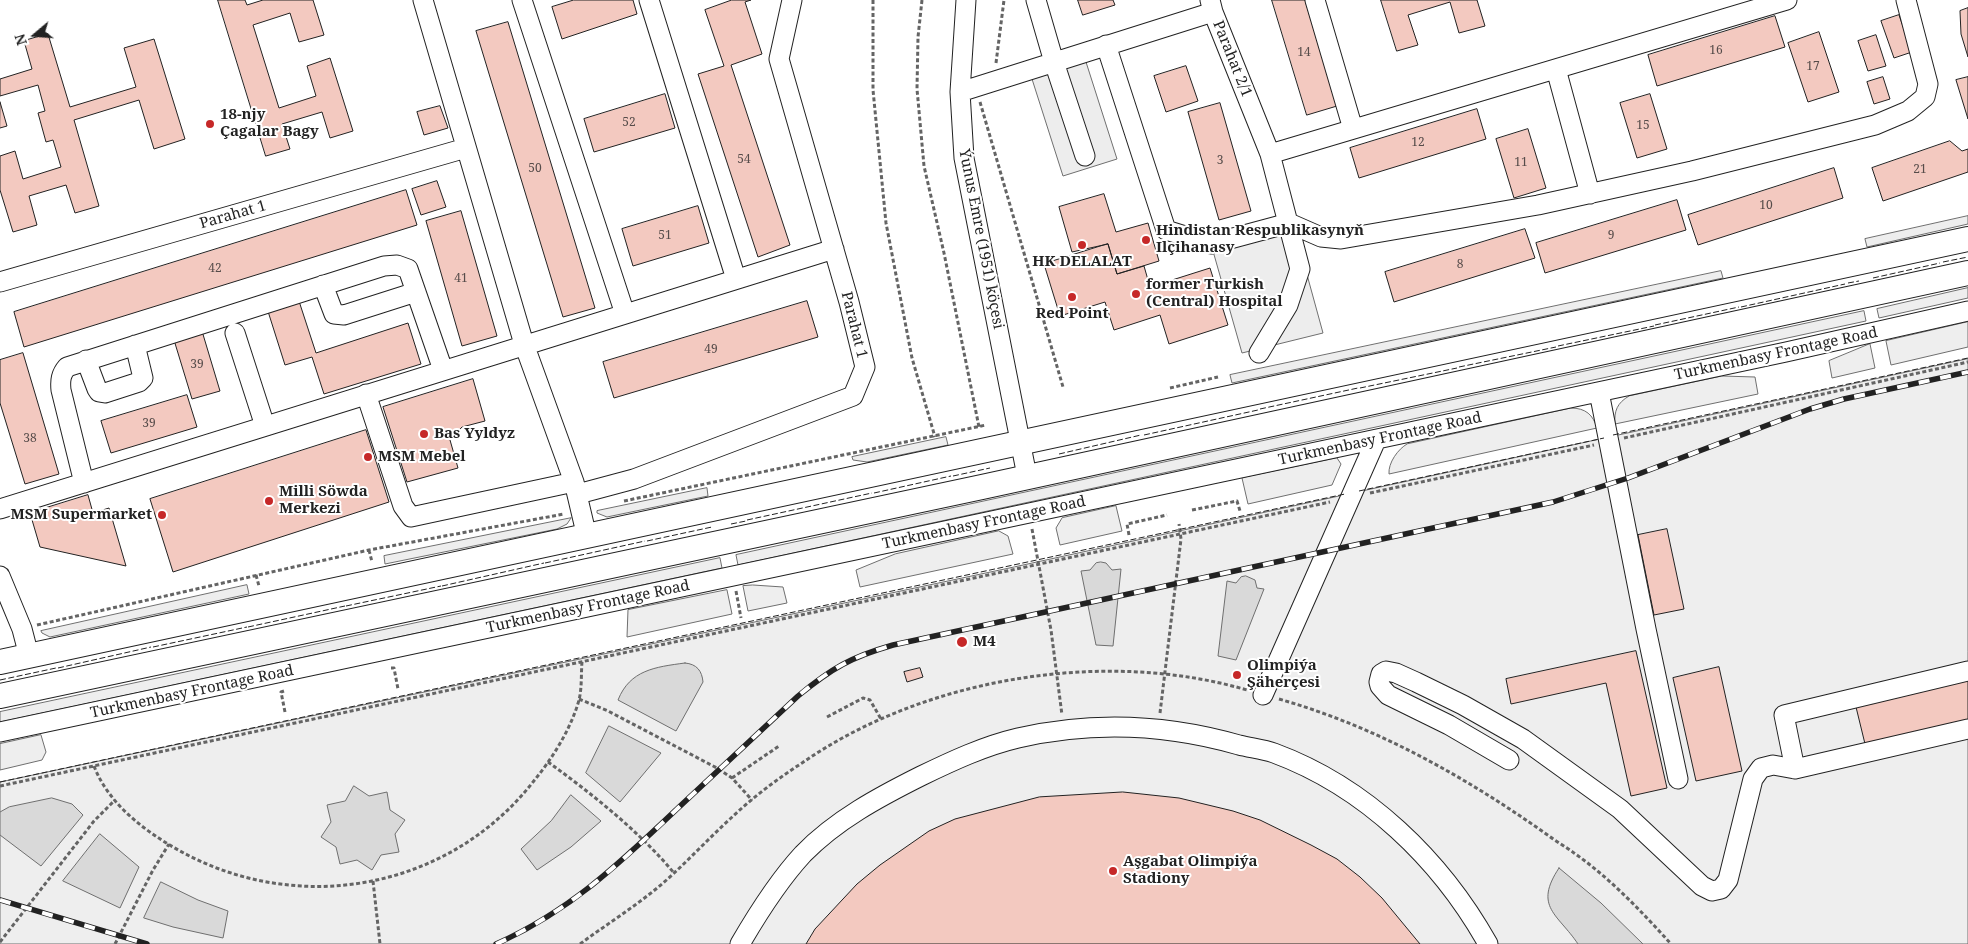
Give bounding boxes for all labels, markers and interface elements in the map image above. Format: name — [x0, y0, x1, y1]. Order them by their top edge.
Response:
north arrow — [10, 10, 60, 60]
street label: Parahat 2/1 — [1208, 18, 1256, 100]
text: N — [10, 32, 31, 48]
house number: 16 — [1709, 44, 1723, 58]
house number: 14 — [1297, 46, 1311, 60]
house number: 17 — [1806, 60, 1820, 74]
place label: 18-njy Çagalar Bagy — [220, 106, 319, 141]
house number: 52 — [622, 116, 636, 130]
marker: 18-njy Çagalar Bagy — [204, 118, 216, 130]
house number: 15 — [1636, 119, 1650, 133]
house number: 12 — [1411, 136, 1425, 150]
street label: Ýunus Emre (1951) köçesi — [955, 147, 1007, 331]
house number: 54 — [737, 153, 751, 167]
house number: 3 — [1217, 154, 1223, 168]
house number: 11 — [1514, 156, 1528, 170]
house number: 50 — [528, 162, 542, 176]
house number: 21 — [1913, 163, 1927, 177]
street label: Parahat 1 — [198, 197, 268, 233]
house number: 10 — [1759, 199, 1773, 213]
place label: Hindistan Respublikasynyň Ilçihanasy — [1156, 222, 1364, 257]
house number: 51 — [658, 229, 672, 243]
house number: 9 — [1608, 229, 1614, 243]
marker: Hindistan Respublikasynyň Ilçihanasy — [1140, 234, 1152, 246]
marker: HK DELALAT — [1076, 239, 1088, 251]
place label: HK DELALAT — [1032, 253, 1132, 271]
house number: 8 — [1457, 258, 1463, 272]
house number: 42 — [208, 262, 222, 276]
house number: 41 — [454, 272, 468, 286]
place label: former Turkish (Central) Hospital — [1146, 276, 1282, 311]
marker: former Turkish (Central) Hospital — [1130, 288, 1142, 300]
street label: Parahat 1 — [837, 290, 871, 360]
marker: Red Point — [1066, 291, 1078, 303]
place label: Red Point — [1035, 305, 1109, 323]
street label: Turkmenbasy Frontage Road — [1673, 324, 1879, 384]
house number: 49 — [704, 343, 718, 357]
house number: 39 — [190, 358, 204, 372]
street label: Turkmenbasy Frontage Road — [1277, 409, 1483, 469]
house number: 39 — [142, 417, 156, 431]
place label: Bas Yyldyz — [434, 425, 515, 443]
marker: Bas Yyldyz — [418, 428, 430, 440]
house number: 38 — [23, 432, 37, 446]
place label: MSM Mebel — [378, 448, 466, 466]
marker: MSM Mebel — [362, 451, 374, 463]
place label: Milli Söwda Merkezi — [279, 483, 368, 518]
street label: Turkmenbasy Frontage Road — [881, 493, 1087, 553]
marker: Milli Söwda Merkezi — [263, 495, 275, 507]
place label: MSM Supermarket — [11, 506, 152, 524]
marker: MSM Supermarket — [156, 509, 168, 521]
street label: Turkmenbasy Frontage Road — [485, 577, 691, 637]
place label: M4 — [973, 633, 996, 651]
marker: M4 — [955, 635, 969, 649]
place label: Olimpiýa Şäherçesi — [1247, 657, 1320, 692]
street label: Turkmenbasy Frontage Road — [89, 662, 295, 722]
marker: Olimpiýa Şäherçesi — [1231, 669, 1243, 681]
place label: Aşgabat Olimpiýa Stadiony — [1123, 853, 1257, 888]
marker: Aşgabat Olimpiýa Stadiony — [1107, 865, 1119, 877]

